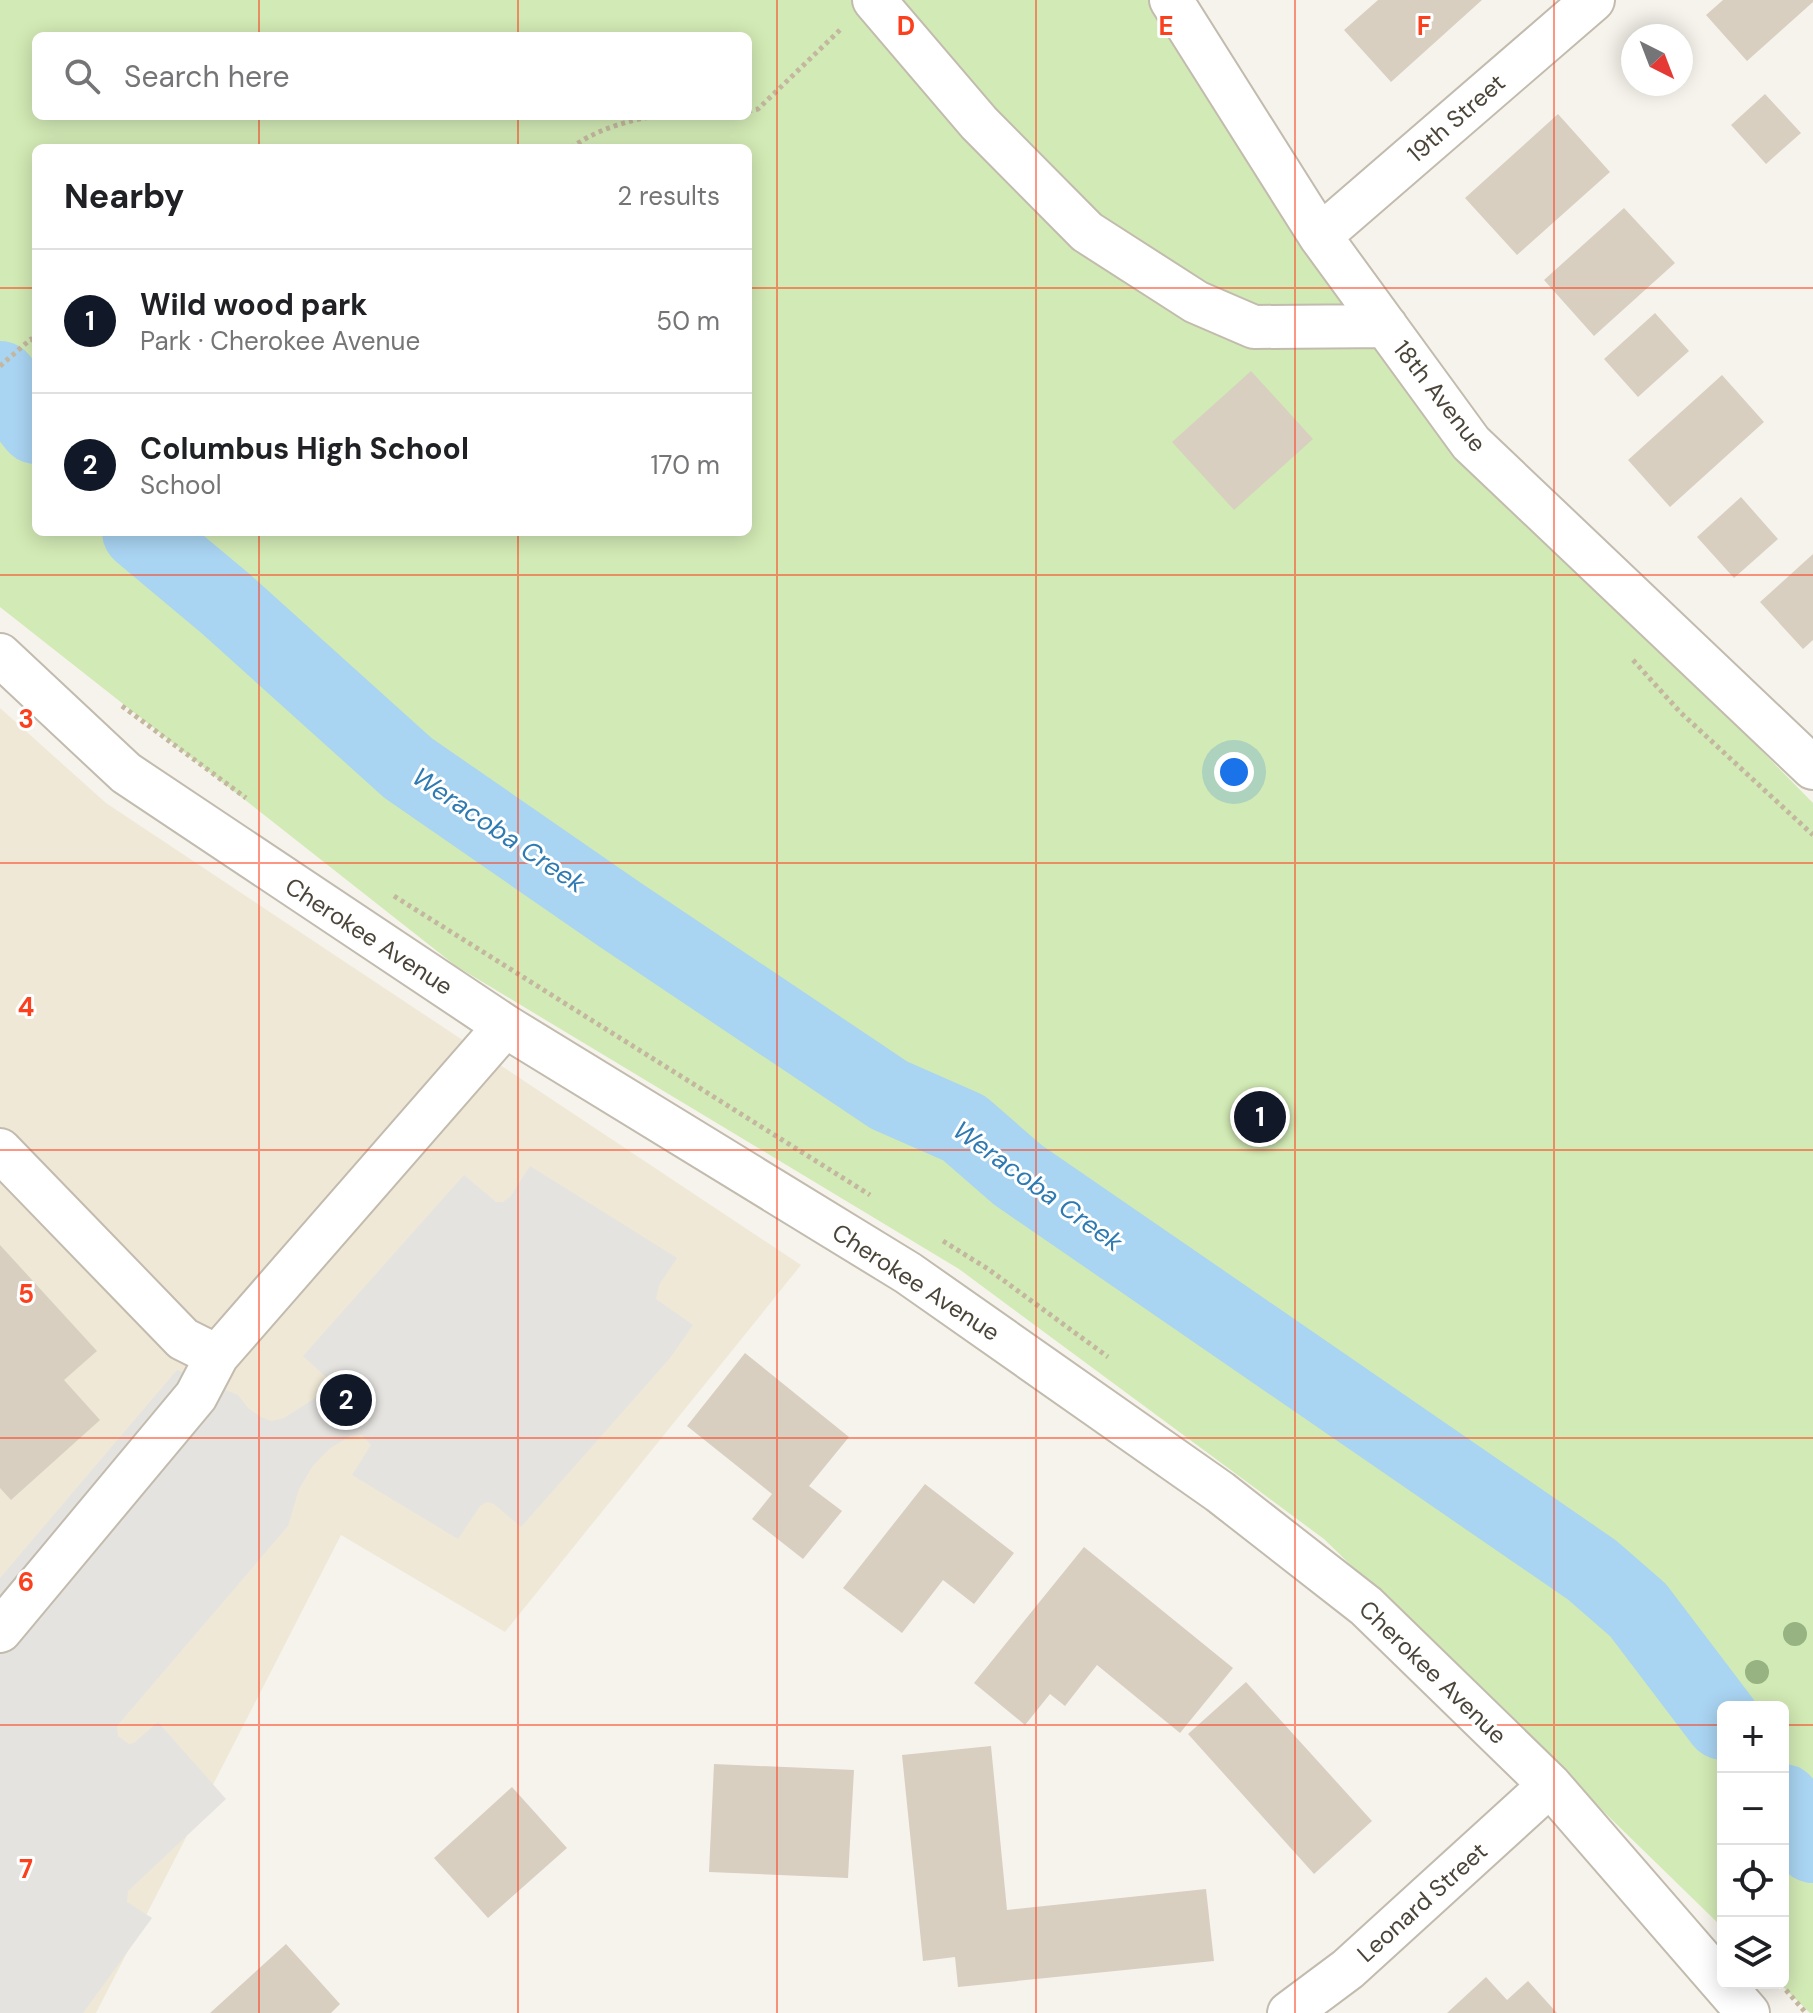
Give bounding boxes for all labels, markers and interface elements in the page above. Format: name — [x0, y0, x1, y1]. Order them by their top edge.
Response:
text: D — [897, 9, 915, 43]
text: E — [1158, 9, 1174, 43]
text: F — [1417, 9, 1431, 43]
north arrow — [1621, 24, 1693, 96]
search box — [32, 32, 752, 120]
icon: search — [60, 54, 104, 98]
text: Search here — [124, 57, 290, 96]
street label: 19th Street — [1400, 67, 1512, 169]
text: Nearby — [64, 174, 184, 219]
text: 2 results — [617, 179, 720, 213]
text: Wild wood park — [140, 285, 368, 324]
text: 1 — [85, 304, 95, 338]
text: 50 m — [656, 304, 720, 338]
text: Park · Cherokee Avenue — [140, 324, 420, 358]
street label: 18th Avenue — [1387, 334, 1493, 458]
text: Columbus High School — [140, 429, 469, 468]
text: 2 — [82, 448, 98, 482]
text: 170 m — [651, 448, 720, 482]
text: School — [140, 468, 222, 502]
text: 3 — [18, 702, 34, 736]
your location — [1214, 752, 1254, 792]
water label: Weracoba Creek — [406, 759, 593, 901]
street label: Cherokee Avenue — [279, 870, 459, 1002]
text: 4 — [18, 990, 34, 1024]
pin: 1 — [1234, 1087, 1286, 1147]
water label: Weracoba Creek — [946, 1113, 1130, 1260]
street label: Cherokee Avenue — [826, 1216, 1006, 1348]
text: 5 — [18, 1277, 34, 1311]
pin: 2 — [320, 1370, 372, 1430]
text: 6 — [18, 1565, 34, 1599]
street label: Cherokee Avenue — [1353, 1594, 1513, 1750]
map controls — [1717, 1701, 1789, 1989]
button: + — [1717, 1701, 1789, 1773]
button: − — [1717, 1773, 1789, 1845]
street label: Leonard Street — [1350, 1835, 1494, 1969]
button: locate — [1717, 1845, 1789, 1917]
text: 7 — [19, 1852, 33, 1886]
button: layers — [1717, 1917, 1789, 1989]

